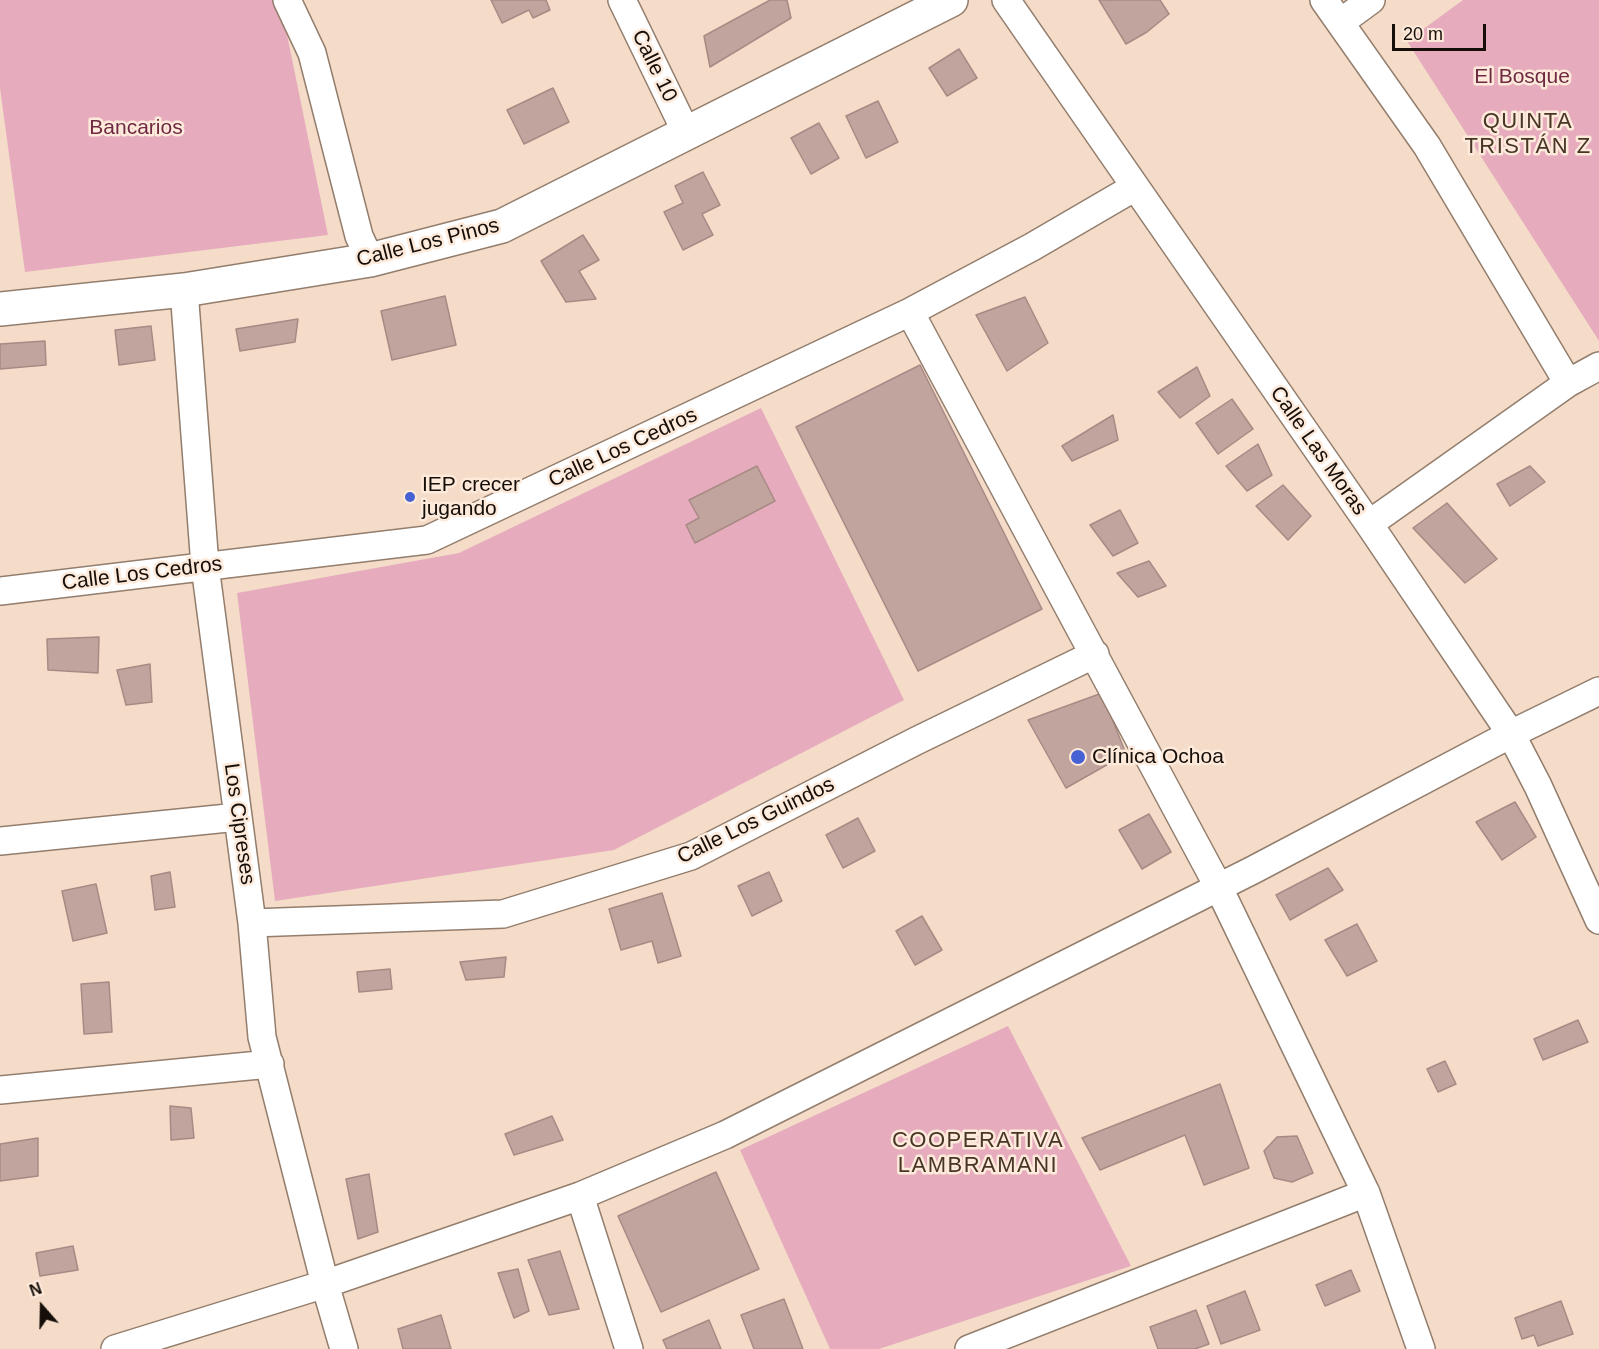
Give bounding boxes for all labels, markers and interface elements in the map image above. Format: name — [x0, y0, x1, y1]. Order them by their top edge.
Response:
scale bar — [1395, 12, 1490, 50]
text: 20 m — [1403, 24, 1443, 44]
street label: Calle 10 — [626, 26, 682, 106]
park label: El Bosque — [1474, 64, 1570, 90]
district label: QUINTA TRISTÁN Z — [1464, 109, 1592, 160]
park label: Bancarios — [89, 115, 183, 141]
street label: Calle Los Pinos — [354, 213, 502, 273]
street label: Calle Las Moras — [1264, 382, 1372, 520]
street label: Calle Los Cedros — [545, 403, 701, 493]
place label: IEP crecer jugando — [422, 472, 520, 522]
marker: IEP crecer jugando — [403, 490, 417, 504]
street label: Calle Los Cedros — [61, 552, 223, 596]
place label: Clínica Ochoa — [1092, 744, 1224, 770]
marker: Clínica Ochoa — [1069, 748, 1087, 766]
street label: Los Cipreses — [218, 762, 260, 886]
street label: Calle Los Guindos — [673, 772, 839, 870]
district label: COOPERATIVA LAMBRAMANI — [892, 1128, 1064, 1180]
north arrow — [12, 1277, 72, 1337]
text: N — [27, 1280, 44, 1300]

